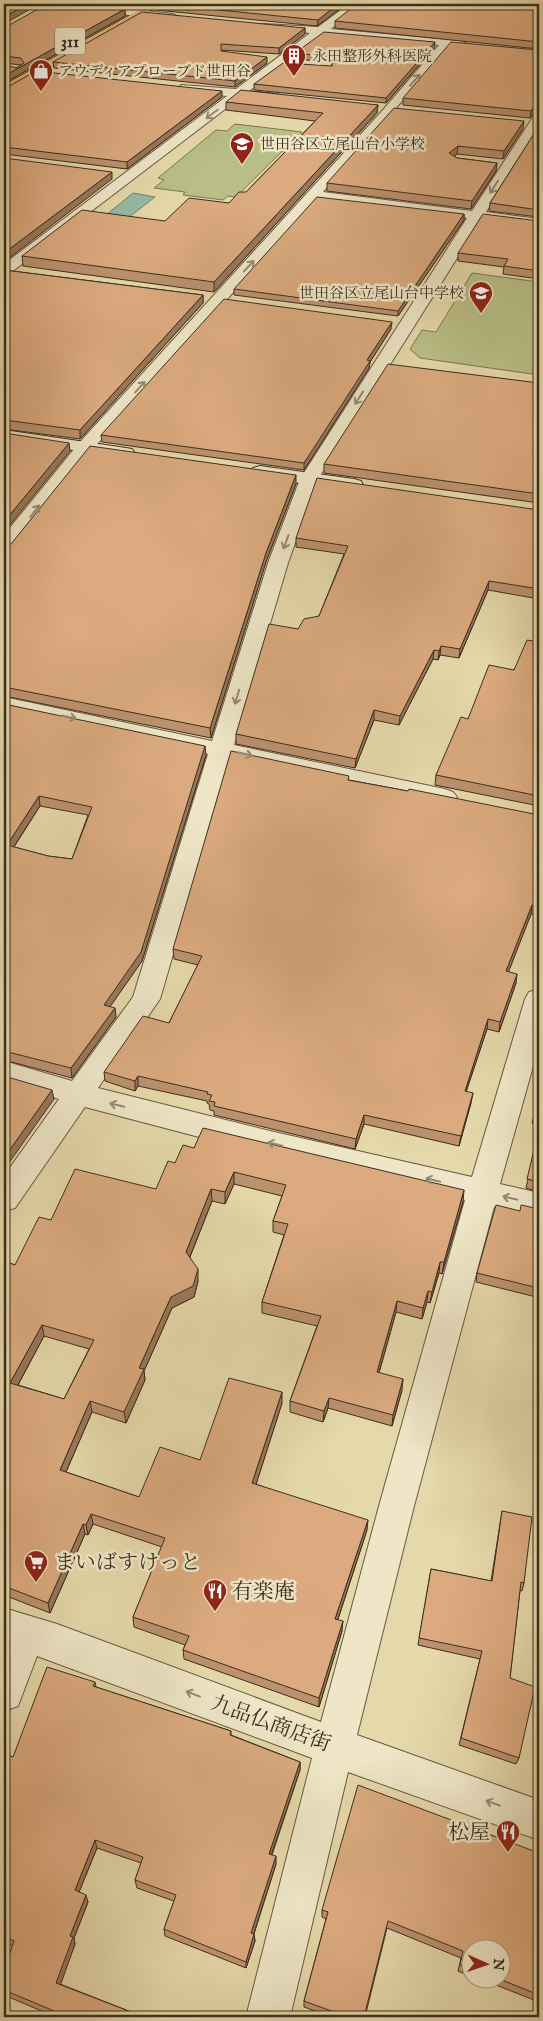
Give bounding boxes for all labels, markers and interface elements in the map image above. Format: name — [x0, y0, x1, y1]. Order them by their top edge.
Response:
road number: 311 — [55, 27, 85, 54]
building icon: 永田整形外科医院 — [281, 43, 307, 77]
place label: 永田整形外科医院 — [312, 47, 432, 66]
shop icon: アウディアプローブド世田谷 — [28, 58, 54, 92]
place label: アウディアプローブド世田谷 — [58, 62, 251, 81]
one-way arrow — [410, 74, 421, 87]
one-way arrow — [206, 108, 219, 119]
school or university icon: 世田谷区立尾山台小学校 — [229, 131, 255, 165]
place label: 世田谷区立尾山台小学校 — [260, 135, 425, 154]
one-way arrow — [488, 180, 499, 194]
one-way arrow — [243, 260, 255, 272]
school or university icon: 世田谷区立尾山台中学校 — [468, 280, 494, 314]
place label: 世田谷区立尾山台中学校 — [299, 284, 464, 303]
one-way arrow — [134, 380, 146, 393]
one-way arrow — [354, 390, 364, 404]
one-way arrow — [29, 505, 40, 518]
one-way arrow — [281, 534, 290, 549]
one-way arrow — [232, 688, 241, 704]
one-way arrow — [60, 713, 76, 723]
one-way arrow — [237, 750, 253, 759]
one-way arrow — [110, 1100, 126, 1109]
one-way arrow — [267, 1139, 283, 1148]
one-way arrow — [426, 1175, 442, 1184]
one-way arrow — [503, 1193, 519, 1202]
supermarket icon: まいばすけっと — [23, 1549, 49, 1583]
place label: まいばすけっと — [54, 1550, 201, 1577]
restaurant icon: 有楽庵 — [202, 1578, 228, 1612]
place label: 有楽庵 — [232, 1579, 295, 1606]
one-way arrow — [185, 1689, 201, 1698]
street label: 九品仏商店街 — [207, 1690, 334, 1759]
one-way arrow — [486, 1798, 502, 1808]
restaurant icon: 松屋 — [495, 1819, 521, 1853]
place label: 松屋 — [448, 1820, 490, 1847]
north arrow — [460, 1938, 510, 1988]
text: N — [489, 1957, 507, 1971]

